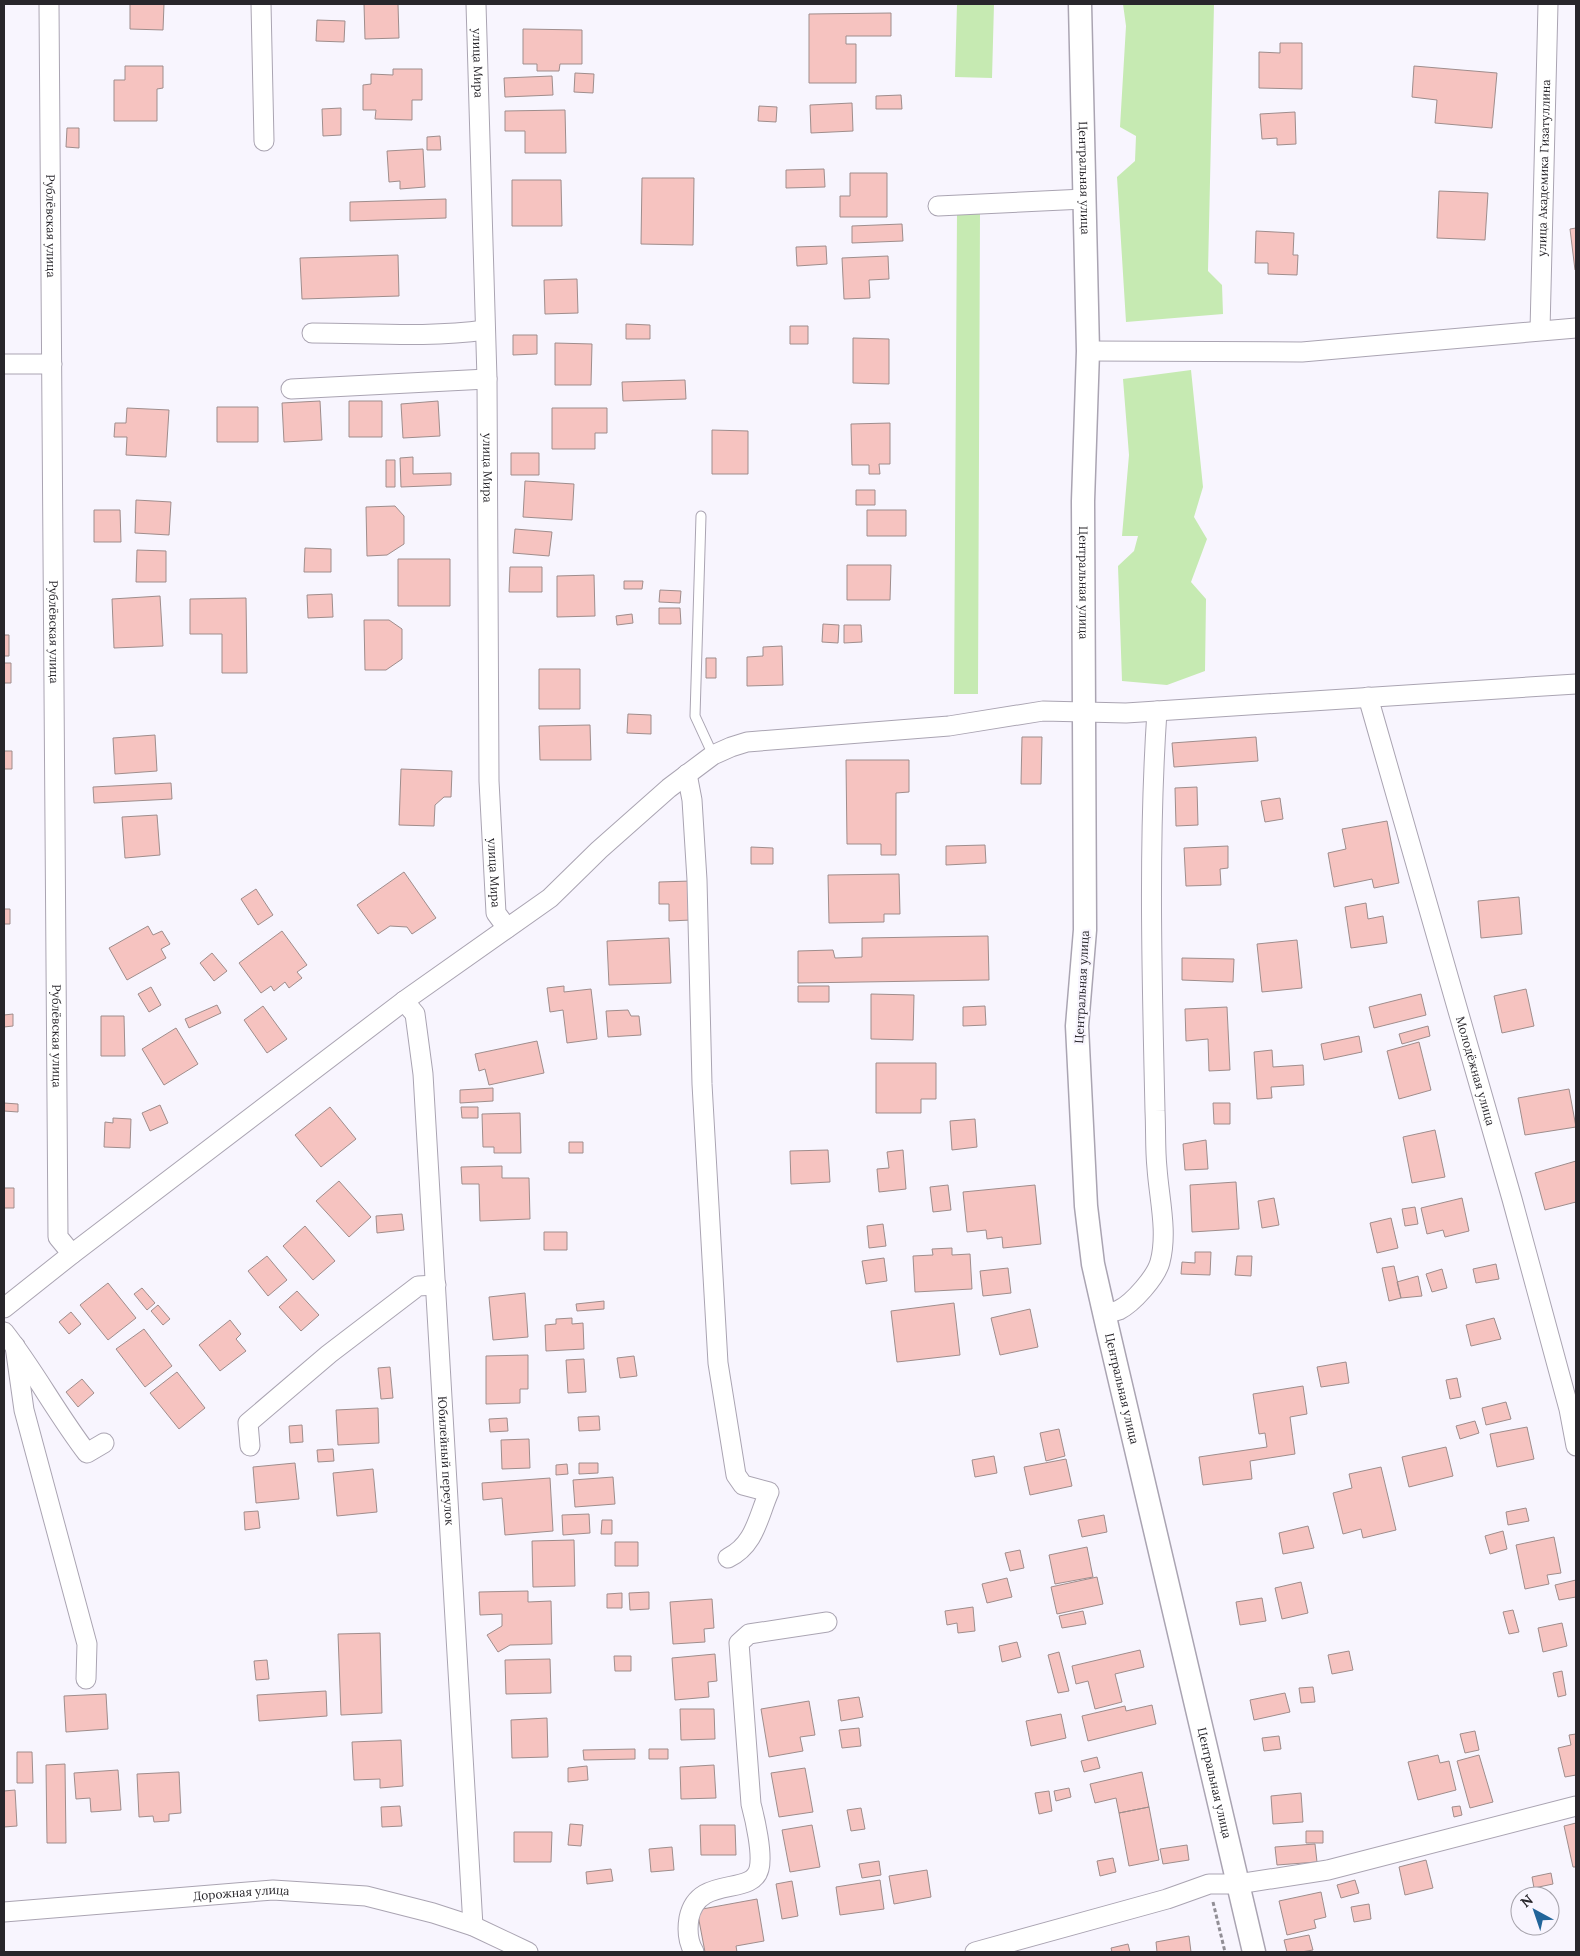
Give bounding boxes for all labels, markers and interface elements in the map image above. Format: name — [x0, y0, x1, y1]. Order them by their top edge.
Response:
street label: улица Мира — [470, 28, 487, 98]
street label: улица Академика Гизатуллина — [1534, 79, 1553, 257]
street label: Центральная улица — [1076, 121, 1093, 235]
street label: Рублёвская улица — [43, 174, 59, 278]
street label: улица Мира — [480, 433, 496, 503]
street label: Центральная улица — [1076, 526, 1092, 640]
street label: Рублёвская улица — [46, 580, 62, 684]
street label: улица Мира — [485, 838, 504, 908]
street label: Центральная улица — [1071, 930, 1092, 1044]
street label: Рублёвская улица — [49, 984, 65, 1088]
street label: Молодёжная улица — [1453, 1014, 1499, 1127]
street label: Центральная улица — [1102, 1332, 1142, 1445]
street label: Юбилейный переулок — [435, 1396, 458, 1526]
street label: Центральная улица — [1195, 1726, 1235, 1840]
street label: Дорожная улица — [192, 1882, 290, 1904]
north arrow — [1510, 1886, 1560, 1936]
text: N — [1517, 1891, 1537, 1911]

